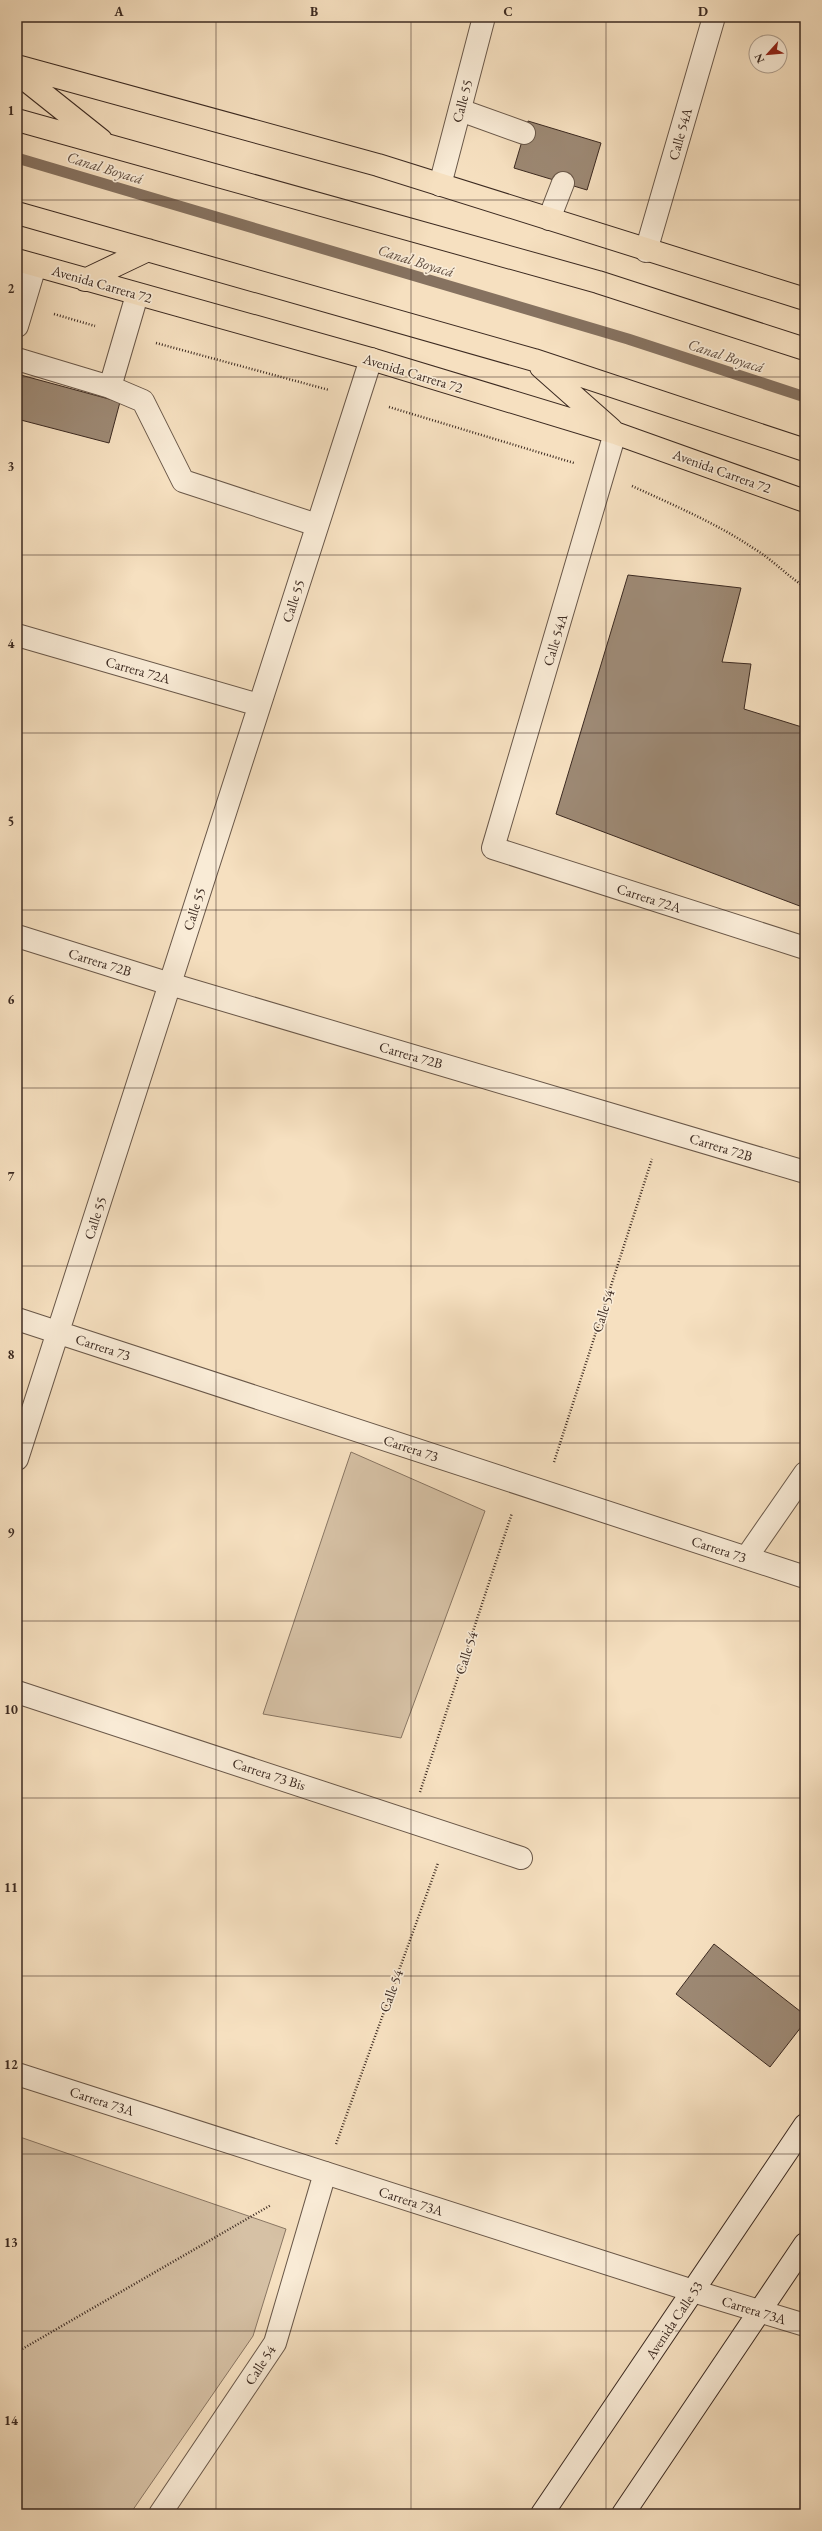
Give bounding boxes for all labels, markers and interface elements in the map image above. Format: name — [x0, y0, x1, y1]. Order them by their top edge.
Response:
text: A — [113, 3, 124, 20]
text: B — [310, 3, 318, 20]
text: C — [503, 3, 513, 20]
text: D — [698, 3, 708, 20]
north arrow — [748, 34, 788, 74]
text: N — [751, 51, 767, 66]
street label: Calle 55 — [448, 77, 476, 125]
text: 1 — [8, 102, 15, 119]
street label: Calle 54A — [664, 105, 696, 162]
water label: Canal Boyacá — [65, 147, 146, 188]
water label: Canal Boyacá — [376, 240, 457, 281]
street label: Avenida Carrera 72 — [49, 261, 154, 307]
text: 2 — [8, 280, 15, 297]
water label: Canal Boyacá — [686, 334, 767, 377]
street label: Avenida Carrera 72 — [360, 349, 465, 397]
street label: Avenida Carrera 72 — [670, 445, 774, 497]
text: 3 — [8, 458, 15, 475]
street label: Calle 55 — [278, 577, 308, 625]
street label: Calle 54A — [539, 611, 572, 668]
text: 4 — [8, 635, 15, 652]
street label: Carrera 72A — [104, 652, 173, 688]
text: 5 — [8, 813, 14, 830]
street label: Carrera 72A — [615, 879, 684, 917]
street label: Calle 55 — [179, 885, 209, 933]
street label: Carrera 72B — [66, 944, 134, 980]
text: 6 — [8, 991, 15, 1008]
street label: Carrera 72B — [377, 1037, 445, 1073]
street label: Carrera 72B — [687, 1129, 755, 1165]
text: 7 — [8, 1168, 15, 1185]
street label: Calle 55 — [80, 1194, 110, 1242]
street label: Calle 54 — [588, 1287, 618, 1335]
street label: Carrera 73 — [73, 1330, 133, 1364]
text: 8 — [8, 1346, 15, 1363]
street label: Carrera 73 — [381, 1431, 441, 1465]
text: 9 — [8, 1524, 15, 1541]
street label: Carrera 73 — [689, 1532, 749, 1566]
street label: Calle 54 — [451, 1629, 481, 1677]
text: 10 — [4, 1701, 18, 1718]
street label: Carrera 73 Bis — [230, 1754, 308, 1794]
text: 11 — [4, 1879, 18, 1896]
street label: Calle 54 — [375, 1967, 407, 2015]
text: 12 — [4, 2056, 18, 2073]
street label: Carrera 73A — [68, 2082, 137, 2120]
street label: Carrera 73A — [377, 2182, 446, 2220]
text: 13 — [4, 2234, 18, 2251]
street label: Avenida Calle 53 — [641, 2277, 707, 2363]
street label: Carrera 73A — [720, 2292, 789, 2328]
street label: Calle 54 — [240, 2341, 280, 2388]
text: 14 — [4, 2412, 18, 2429]

